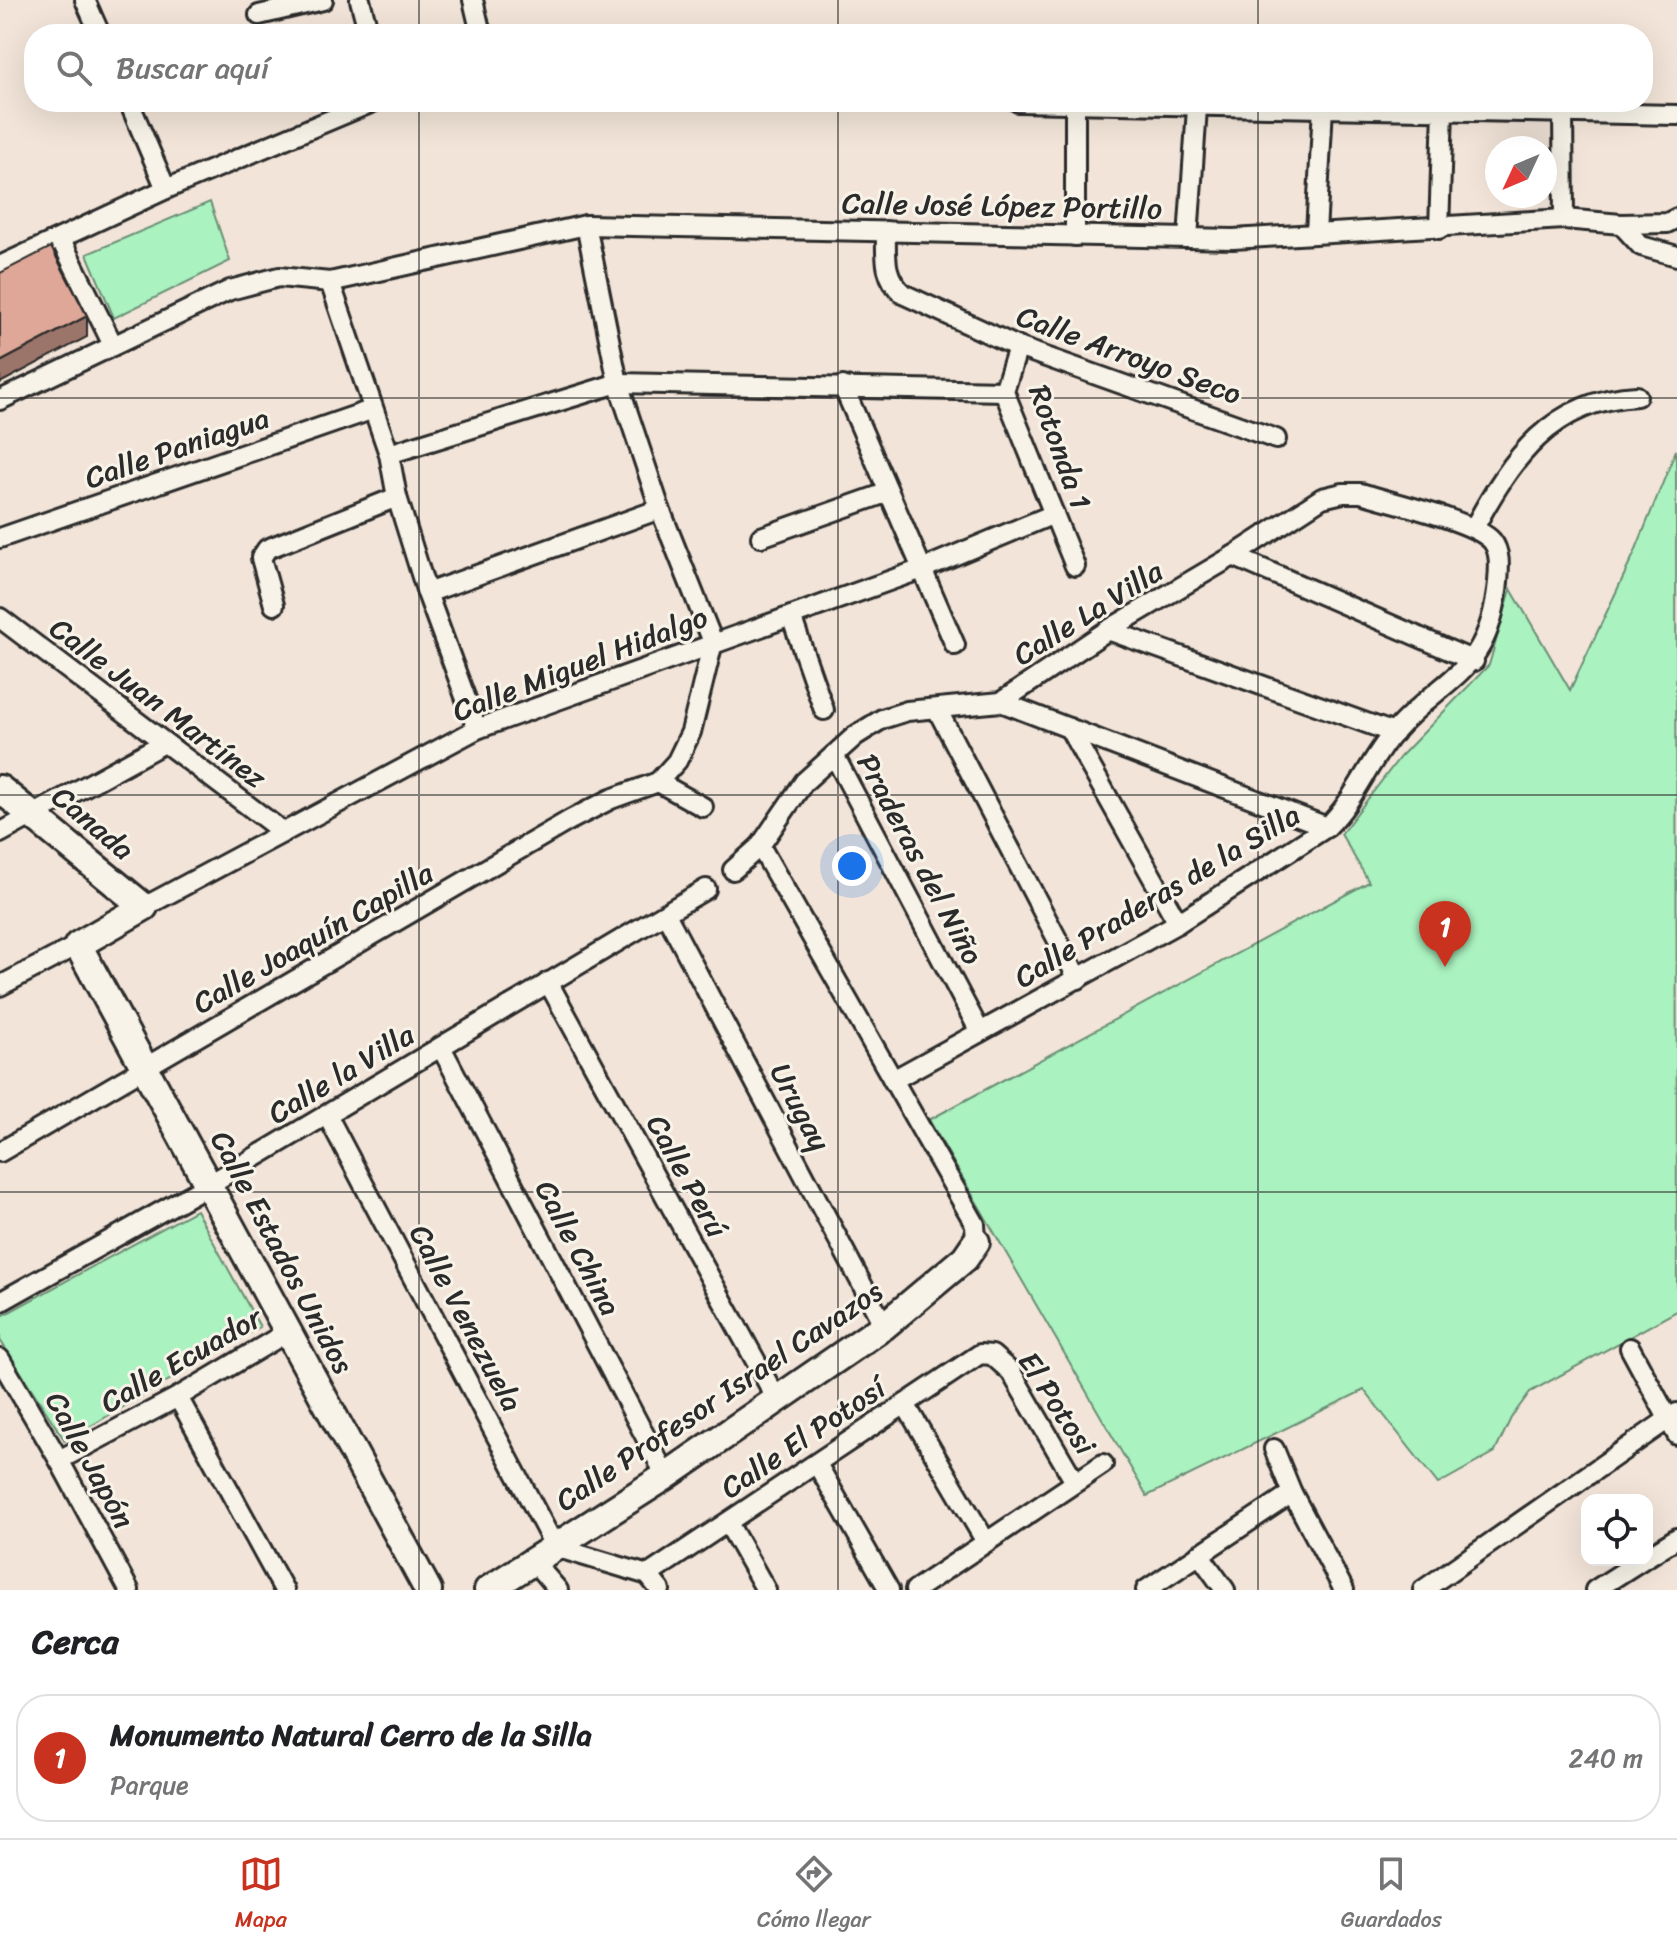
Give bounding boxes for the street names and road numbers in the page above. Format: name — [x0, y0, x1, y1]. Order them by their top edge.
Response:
street label: Calle José López Portillo — [841, 176, 1163, 236]
street label: Calle Arroyo Seco — [1009, 289, 1249, 421]
street label: Rotonda 1 — [1012, 377, 1108, 517]
street label: Calle Paniagua — [77, 391, 277, 505]
street label: Calle La Villa — [1002, 545, 1175, 681]
street label: Calle Miguel Hidalgo — [444, 590, 716, 738]
street label: Calle Juan Martínez — [37, 603, 279, 804]
street label: Praderas del Niño — [841, 743, 999, 975]
street label: Canada — [39, 771, 147, 875]
street label: Calle Praderas de la Silla — [1003, 789, 1311, 1003]
street label: Calle Joaquín Capilla — [182, 846, 445, 1029]
street label: Calle la Villa — [257, 1008, 426, 1139]
street label: Urugay — [754, 1053, 846, 1162]
street label: Calle Perú — [631, 1104, 744, 1249]
street label: Calle Estados Unidos — [195, 1120, 369, 1384]
street label: Calle China — [519, 1170, 637, 1326]
street label: Calle Venezuela — [394, 1214, 538, 1422]
street label: Calle Profesor Israel Cavazos — [544, 1265, 895, 1526]
street label: Calle Ecuador — [89, 1291, 274, 1428]
street label: El Potosi — [1003, 1340, 1111, 1467]
street label: Calle El Potosí — [709, 1360, 900, 1514]
street label: Calle Japón — [30, 1381, 150, 1539]

